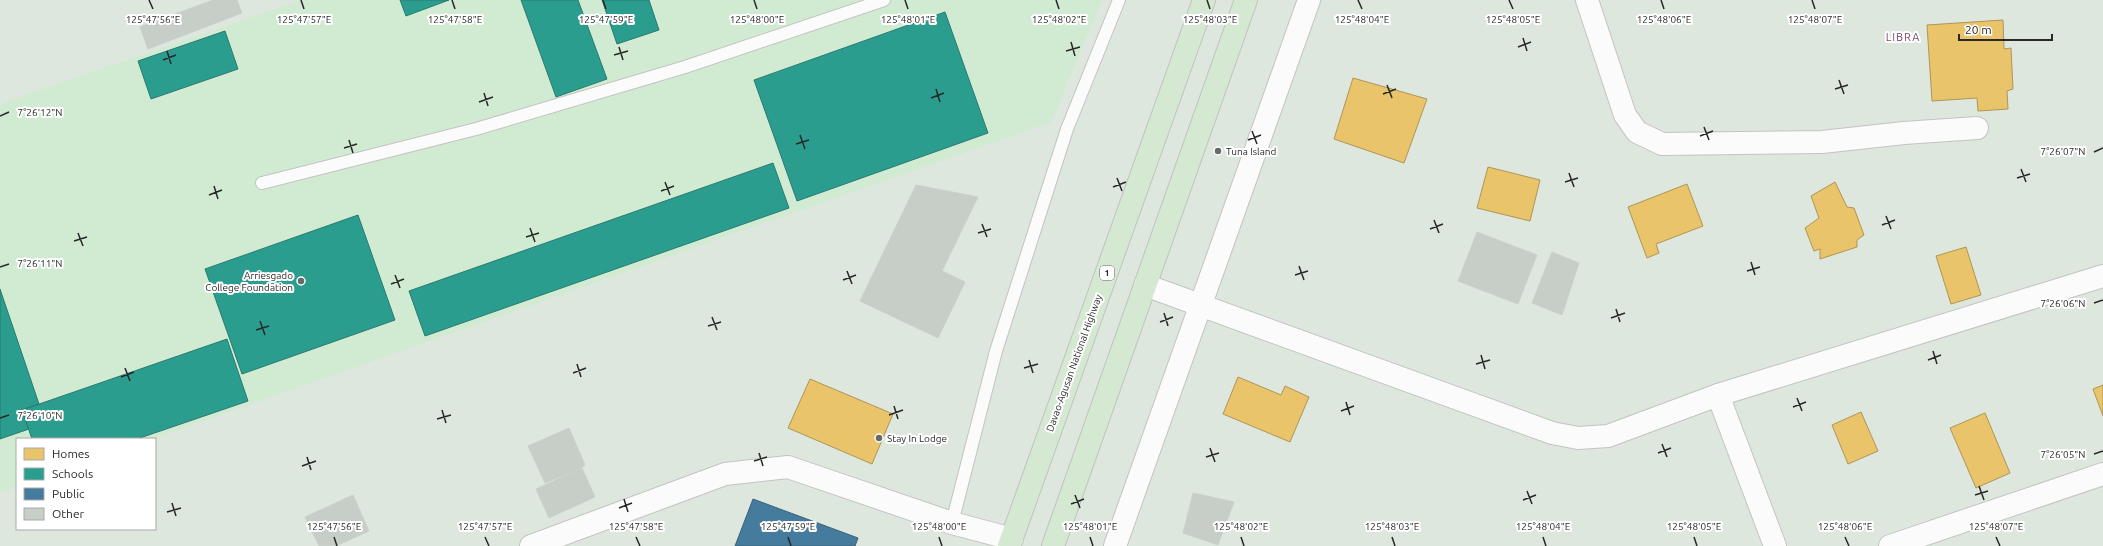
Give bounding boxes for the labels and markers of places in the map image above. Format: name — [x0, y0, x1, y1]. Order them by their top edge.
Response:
marker: Tuna Island — [1213, 146, 1223, 156]
place label: Tuna Island — [1226, 146, 1277, 157]
place label: Arriesgado College Foundation — [205, 270, 293, 293]
marker: Arriesgado College Foundation — [296, 276, 306, 286]
marker: Stay In Lodge — [874, 433, 884, 443]
place label: Stay In Lodge — [887, 433, 947, 444]

